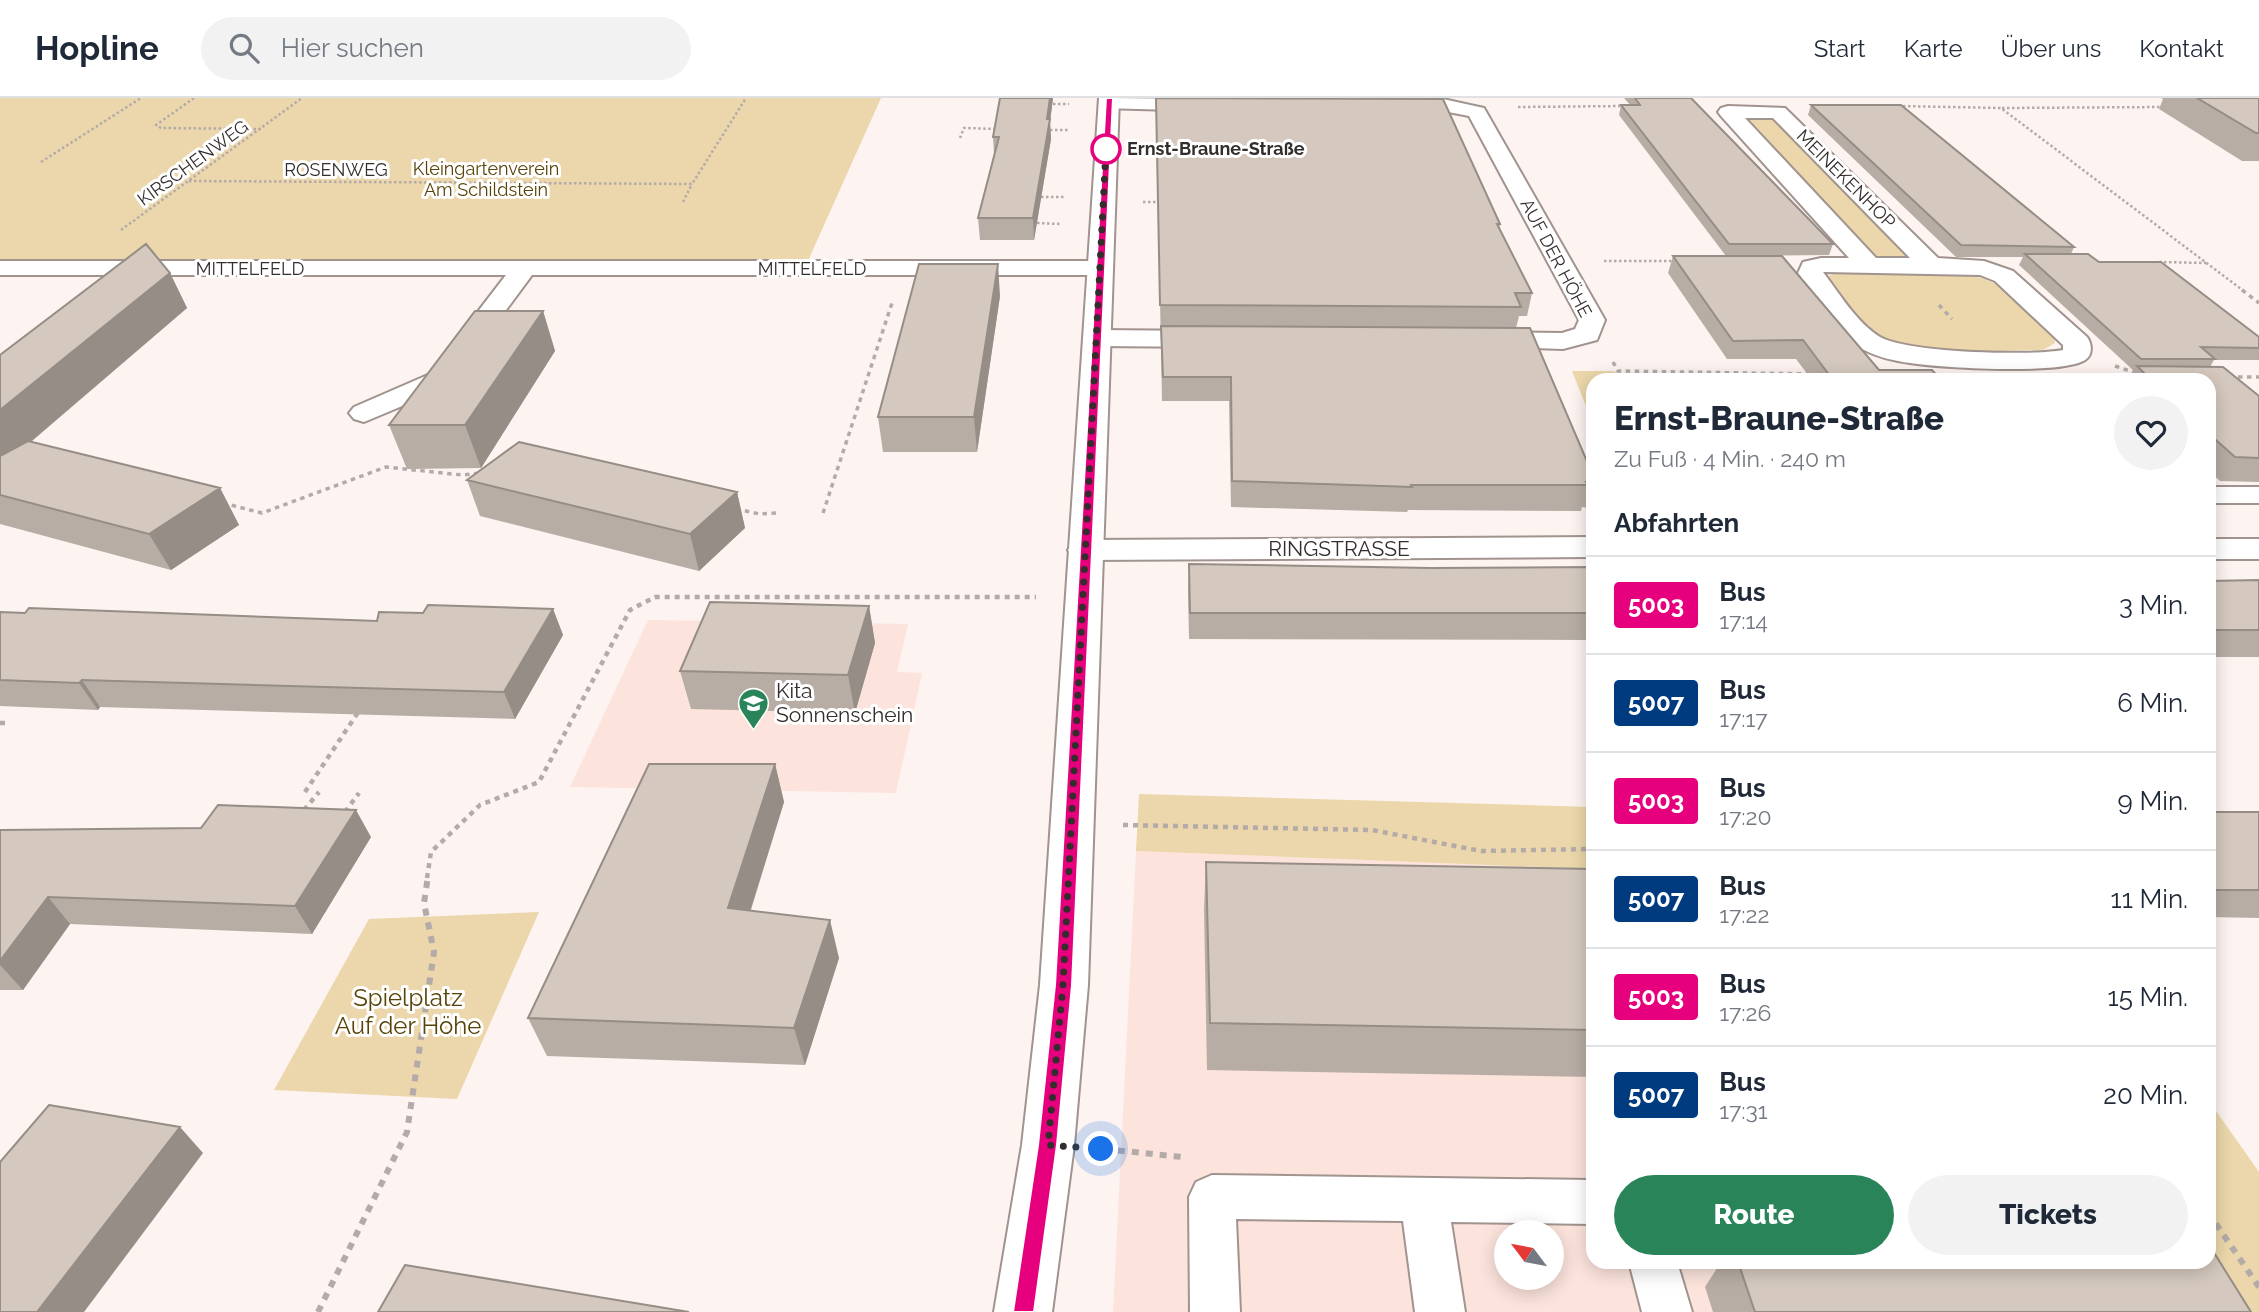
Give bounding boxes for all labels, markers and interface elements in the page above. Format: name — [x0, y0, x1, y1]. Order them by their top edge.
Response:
search box — [201, 17, 691, 80]
text: Hopline — [35, 29, 159, 68]
icon: search — [225, 29, 263, 67]
text: Hier suchen — [281, 33, 424, 63]
text: Start — [1814, 34, 1866, 63]
text: Karte — [1904, 34, 1963, 63]
text: Über uns — [2001, 34, 2101, 63]
text: Kontakt — [2139, 34, 2224, 63]
street label: KIRSCHENWEG — [133, 115, 252, 210]
street label: MEINEKENHOP — [1793, 125, 1900, 232]
marker: Ernst-Braune-Straße — [1091, 134, 1121, 164]
place label: Ernst-Braune-Straße — [1127, 138, 1305, 159]
park label: Kleingartenverein Am Schildstein — [413, 158, 559, 200]
street label: ROSENWEG — [284, 159, 388, 180]
street label: AUF DER HÖHE — [1516, 195, 1597, 321]
street label: MITTELFELD — [196, 258, 304, 279]
street label: MITTELFELD — [758, 258, 866, 279]
button: heart — [2114, 396, 2188, 470]
text: Ernst-Braune-Straße — [1614, 399, 1944, 438]
text: Zu Fuß · 4 Min. · 240 m — [1614, 445, 1846, 472]
text: Abfahrten — [1614, 508, 1739, 538]
street label: RINGSTRASSE — [1268, 536, 1410, 561]
text: Bus — [1719, 577, 1766, 607]
text: 5003 — [1628, 590, 1684, 619]
text: 3 Min. — [2119, 590, 2188, 620]
text: 17:14 — [1719, 607, 1768, 634]
text: Bus — [1719, 675, 1766, 705]
place label: Kita Sonnenschein — [776, 678, 913, 727]
school or university icon: Kita Sonnenschein — [736, 686, 770, 730]
text: 5007 — [1628, 688, 1684, 717]
text: 6 Min. — [2117, 688, 2188, 718]
text: 17:17 — [1719, 705, 1768, 732]
text: Bus — [1719, 773, 1766, 803]
text: 5003 — [1628, 786, 1684, 815]
text: 9 Min. — [2118, 786, 2188, 816]
text: 17:20 — [1719, 803, 1772, 830]
text: Bus — [1719, 871, 1766, 901]
text: 5007 — [1628, 884, 1684, 913]
text: 11 Min. — [2111, 884, 2188, 914]
text: 17:22 — [1719, 901, 1770, 928]
text: Bus — [1719, 969, 1766, 999]
text: 5003 — [1628, 982, 1684, 1011]
text: 15 Min. — [2108, 982, 2188, 1012]
park label: Spielplatz Auf der Höhe — [335, 983, 481, 1040]
text: 17:26 — [1719, 999, 1771, 1026]
text: Bus — [1719, 1067, 1766, 1097]
text: 5007 — [1628, 1080, 1684, 1109]
text: 20 Min. — [2103, 1080, 2188, 1110]
text: 17:31 — [1719, 1097, 1768, 1124]
your location — [1083, 1131, 1118, 1166]
button: Route — [1614, 1175, 1894, 1255]
button: Tickets — [1908, 1175, 2188, 1255]
north arrow — [1494, 1220, 1564, 1290]
map controls — [1494, 1220, 1564, 1290]

